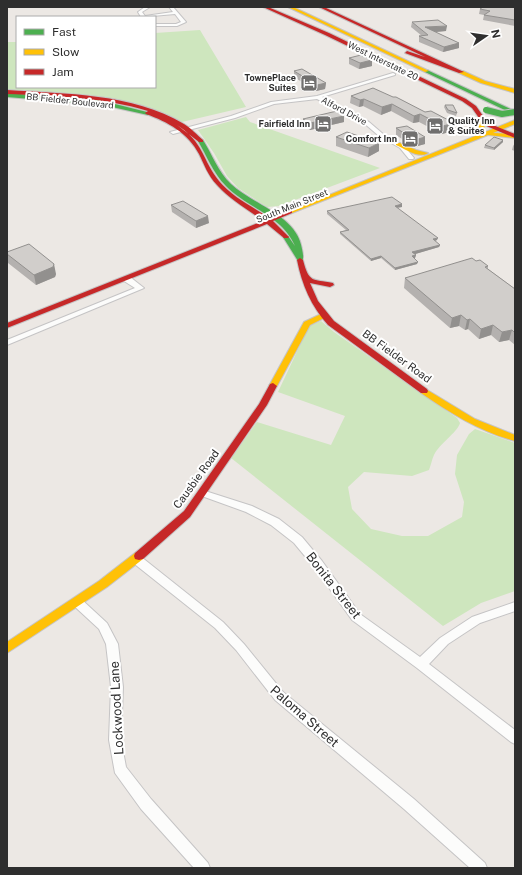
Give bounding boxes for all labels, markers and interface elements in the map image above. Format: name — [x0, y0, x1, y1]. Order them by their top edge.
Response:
legend — [16, 16, 156, 88]
north arrow — [466, 16, 506, 56]
text: Fast — [52, 25, 77, 39]
text: N — [489, 28, 503, 39]
street label: West Interstate 20 — [346, 39, 421, 83]
text: Slow — [52, 45, 80, 59]
text: Jam — [52, 65, 74, 79]
place label: TownePlace Suites — [245, 72, 296, 93]
hotel icon: TownePlace Suites — [299, 73, 319, 93]
street label: BB Fielder Boulevard — [26, 90, 114, 111]
street label: Alford Drive — [320, 94, 369, 127]
hotel icon: Fairfield Inn — [313, 114, 333, 134]
place label: Quality Inn & Suites — [448, 115, 495, 136]
hotel icon: Quality Inn & Suites — [425, 116, 445, 136]
place label: Fairfield Inn — [259, 118, 310, 129]
hotel icon: Comfort Inn — [400, 129, 420, 149]
place label: Comfort Inn — [346, 133, 397, 144]
street label: South Main Street — [254, 186, 330, 225]
street label: BB Fielder Road — [360, 327, 434, 385]
street label: Causbie Road — [171, 447, 221, 511]
street label: Bonita Street — [303, 549, 364, 622]
street label: Lockwood Lane — [107, 661, 126, 755]
street label: Paloma Street — [267, 683, 342, 750]

